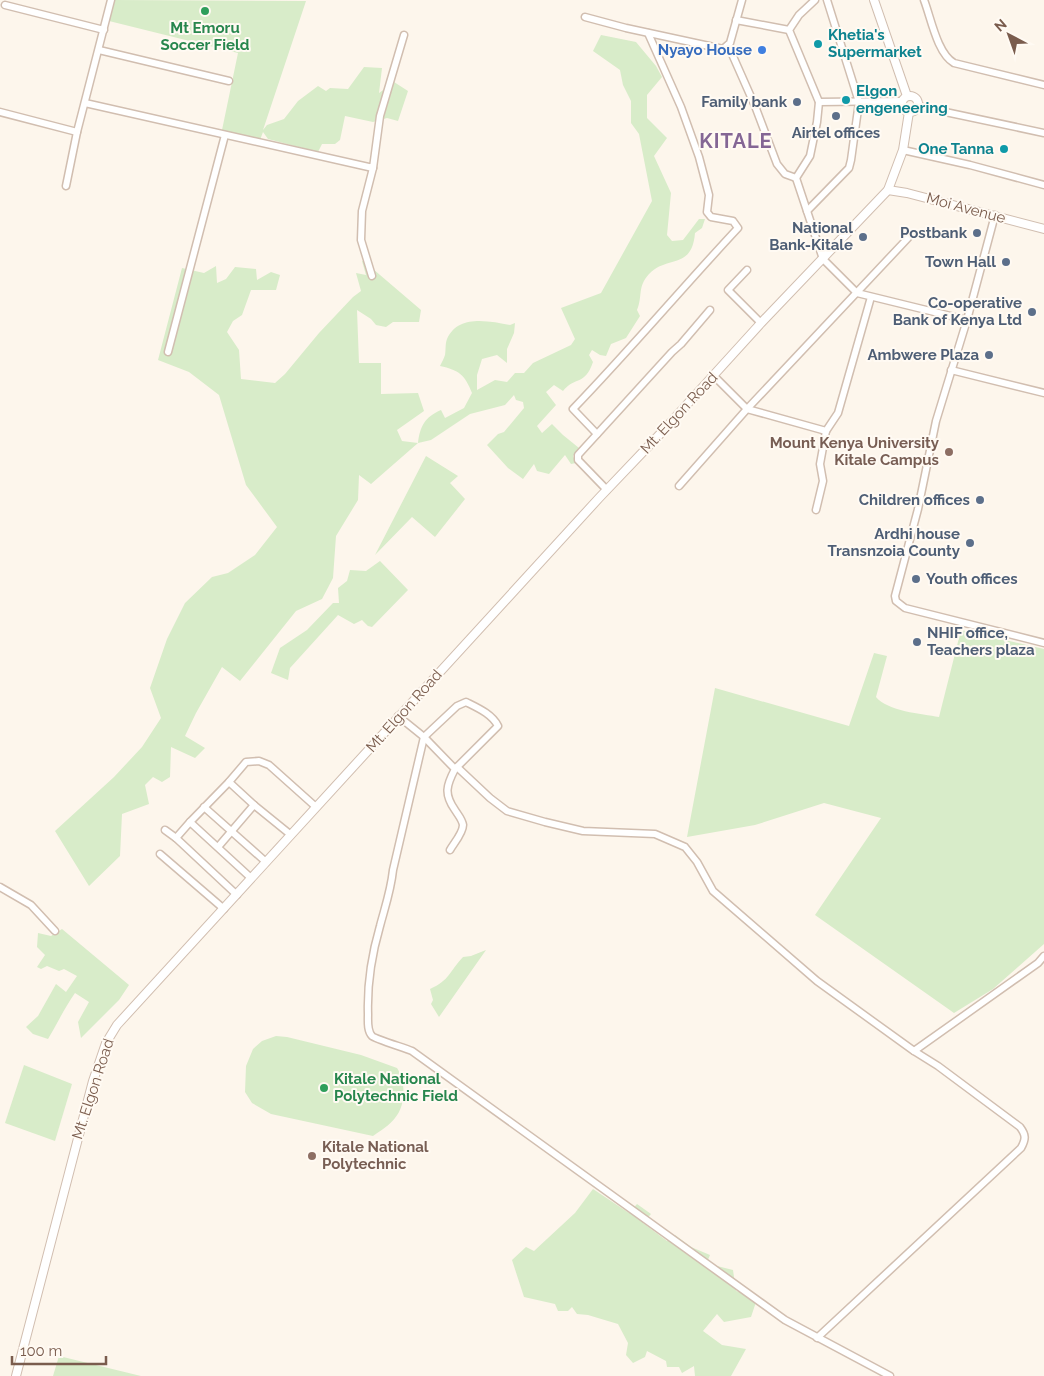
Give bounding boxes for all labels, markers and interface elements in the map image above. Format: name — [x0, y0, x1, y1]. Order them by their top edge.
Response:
marker: Mt Emoru Soccer Field — [199, 5, 211, 17]
north arrow — [984, 10, 1034, 60]
text: N — [991, 16, 1010, 35]
place label: Mt Emoru Soccer Field — [161, 19, 250, 54]
place label: Khetia's Supermarket — [828, 26, 922, 61]
marker: Khetia's Supermarket — [812, 38, 824, 50]
place label: Nyayo House — [658, 41, 752, 59]
marker: Nyayo House — [756, 44, 768, 56]
place label: Elgon engeneering — [856, 82, 948, 117]
place label: Family bank — [701, 93, 788, 111]
marker: Elgon engeneering — [840, 94, 852, 106]
marker: Family bank — [791, 96, 803, 108]
marker: Airtel offices — [830, 110, 842, 122]
place label: Airtel offices — [792, 124, 880, 142]
district label: KITALE — [699, 129, 773, 153]
place label: One Tanna — [918, 140, 994, 158]
marker: One Tanna — [998, 143, 1010, 155]
street label: Moi Avenue — [924, 189, 1008, 227]
place label: National Bank-Kitale — [769, 219, 853, 254]
place label: Postbank — [900, 224, 968, 242]
marker: Postbank — [971, 227, 983, 239]
marker: National Bank-Kitale — [857, 231, 869, 243]
place label: Town Hall — [925, 253, 996, 271]
marker: Town Hall — [1000, 256, 1012, 268]
place label: Co-operative Bank of Kenya Ltd — [893, 294, 1022, 329]
marker: Co-operative Bank of Kenya Ltd — [1026, 306, 1038, 318]
place label: Ambwere Plaza — [867, 346, 979, 364]
marker: Ambwere Plaza — [983, 349, 995, 361]
street label: Mt. Elgon Road — [637, 369, 721, 457]
place label: Mount Kenya University Kitale Campus — [770, 434, 940, 469]
marker: Mount Kenya University Kitale Campus — [943, 446, 955, 458]
place label: Children offices — [859, 491, 970, 509]
marker: Children offices — [974, 494, 986, 506]
place label: Ardhi house Transnzoia County — [828, 525, 961, 560]
marker: Ardhi house Transnzoia County — [964, 537, 976, 549]
place label: Youth offices — [926, 570, 1018, 588]
marker: Youth offices — [910, 573, 922, 585]
place label: NHIF office, Teachers plaza — [927, 624, 1035, 659]
marker: NHIF office, Teachers plaza — [911, 636, 923, 648]
street label: Mt. Elgon Road — [362, 666, 446, 756]
street label: Mt. Elgon Road — [68, 1036, 118, 1142]
place label: Kitale National Polytechnic Field — [334, 1070, 458, 1105]
marker: Kitale National Polytechnic Field — [318, 1082, 330, 1094]
place label: Kitale National Polytechnic — [322, 1138, 429, 1173]
marker: Kitale National Polytechnic — [306, 1150, 318, 1162]
scale bar — [12, 1334, 106, 1366]
text: 100 m — [20, 1342, 62, 1360]

